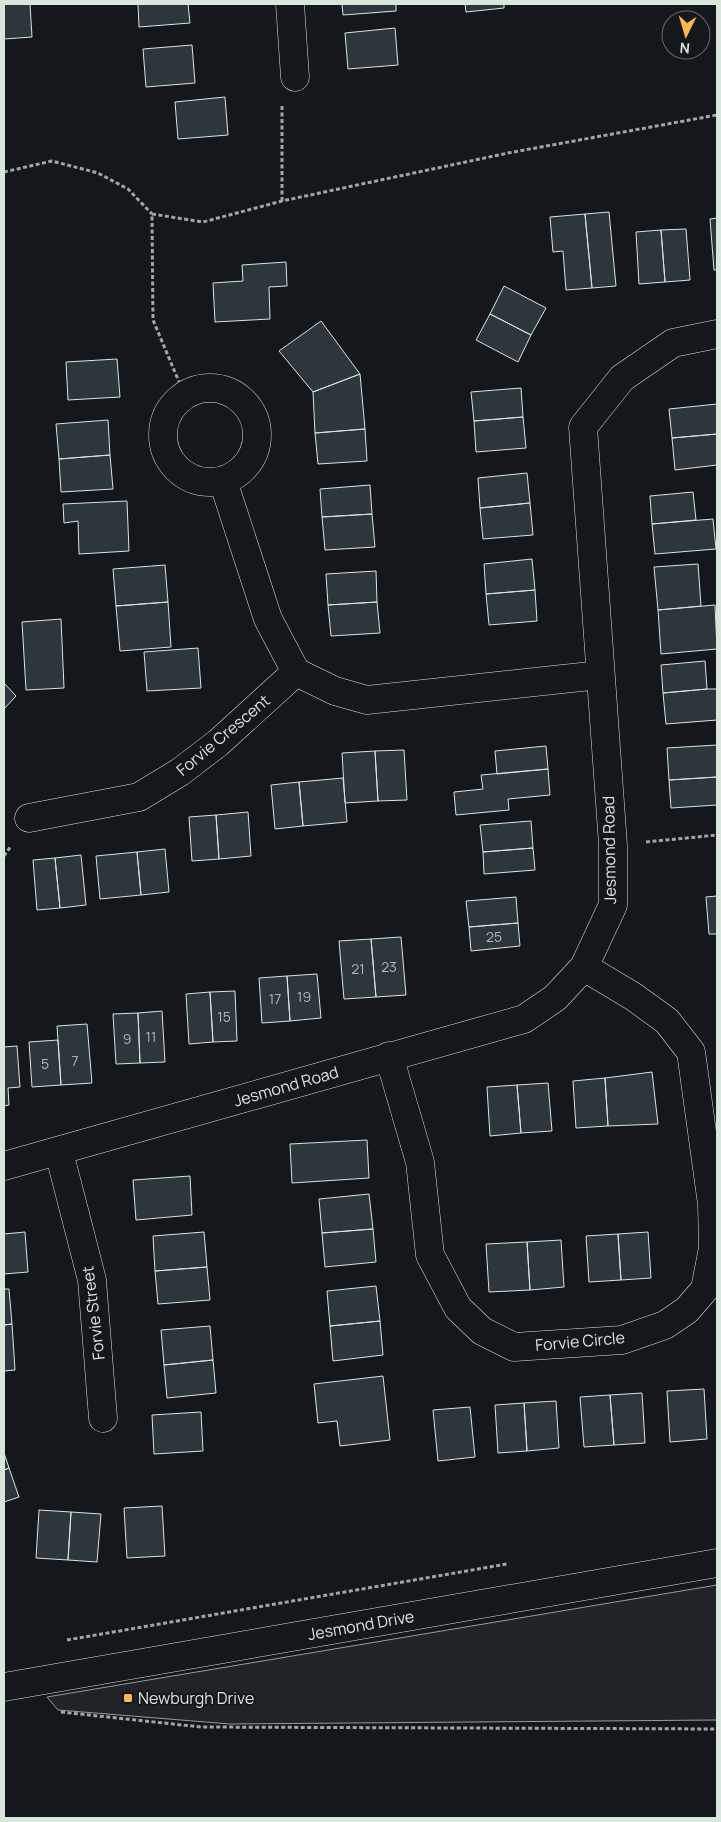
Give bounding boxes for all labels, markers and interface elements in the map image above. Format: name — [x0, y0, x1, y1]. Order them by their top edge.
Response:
north arrow — [661, 10, 711, 60]
text: N — [679, 39, 691, 58]
street label: Forvie Crescent — [172, 689, 274, 781]
street label: Jesmond Road — [597, 796, 621, 904]
house number: 25 — [486, 927, 502, 946]
house number: 23 — [381, 957, 397, 976]
house number: 21 — [351, 959, 365, 978]
house number: 19 — [297, 987, 311, 1006]
house number: 17 — [269, 989, 281, 1008]
house number: 15 — [217, 1007, 231, 1026]
house number: 11 — [146, 1027, 156, 1046]
house number: 9 — [123, 1029, 131, 1048]
house number: 7 — [71, 1051, 79, 1070]
house number: 5 — [41, 1054, 49, 1073]
street label: Jesmond Road — [231, 1061, 341, 1111]
street label: Forvie Street — [76, 1265, 110, 1361]
street label: Forvie Circle — [534, 1326, 626, 1356]
street label: Jesmond Drive — [306, 1605, 416, 1645]
place label: Newburgh Drive — [138, 1687, 254, 1709]
marker: Newburgh Drive — [122, 1692, 134, 1704]

